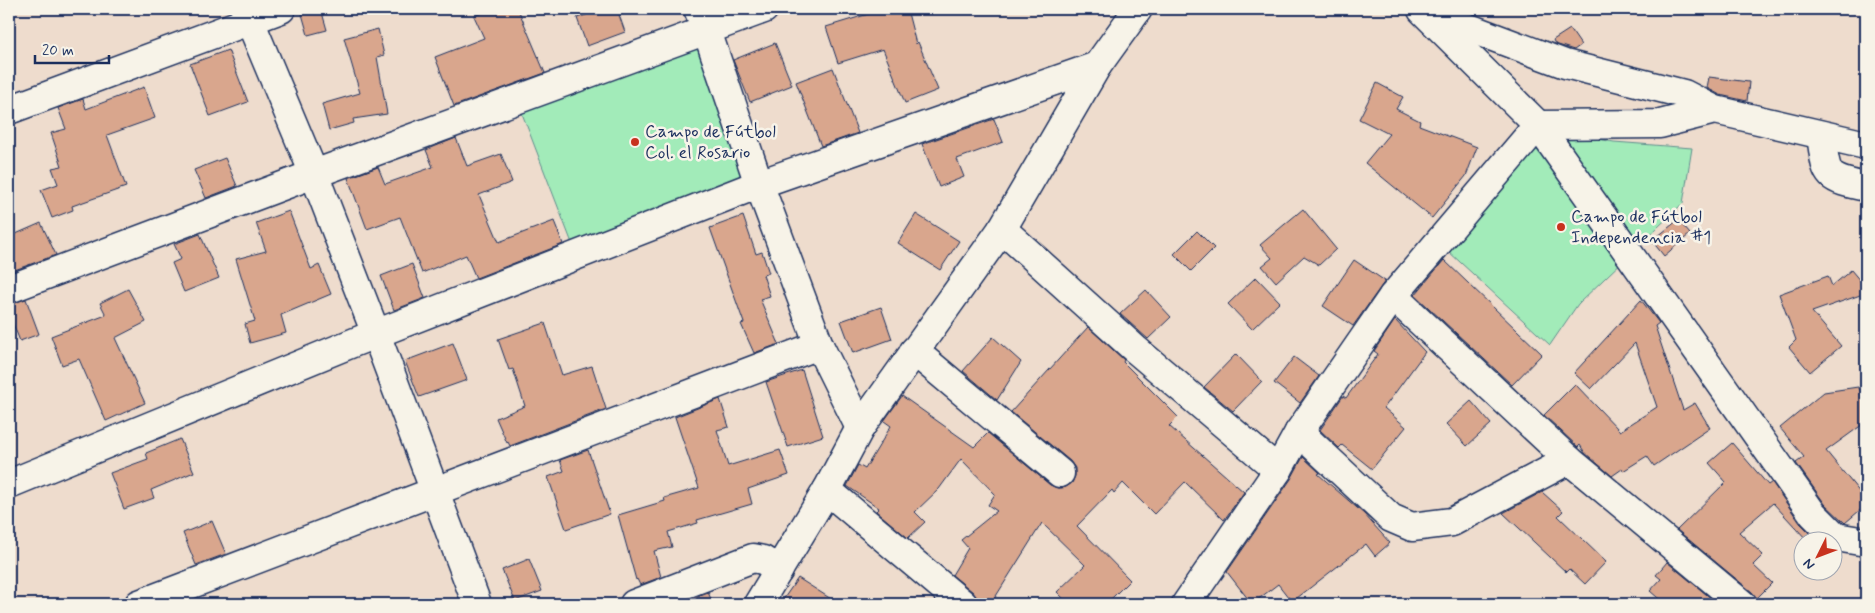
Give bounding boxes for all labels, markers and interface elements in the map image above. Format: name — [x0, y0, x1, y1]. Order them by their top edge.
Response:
scale bar — [35, 32, 109, 64]
text: 20 m — [42, 41, 74, 61]
place label: Campo de Fútbol Col. el Rosario — [645, 120, 776, 165]
marker: Campo de Fútbol Col. el Rosario — [629, 136, 641, 148]
place label: Campo de Fútbol Independencia #1 — [1571, 205, 1711, 250]
marker: Campo de Fútbol Independencia #1 — [1555, 221, 1567, 233]
north arrow — [1792, 530, 1842, 580]
text: N — [1799, 555, 1819, 574]

